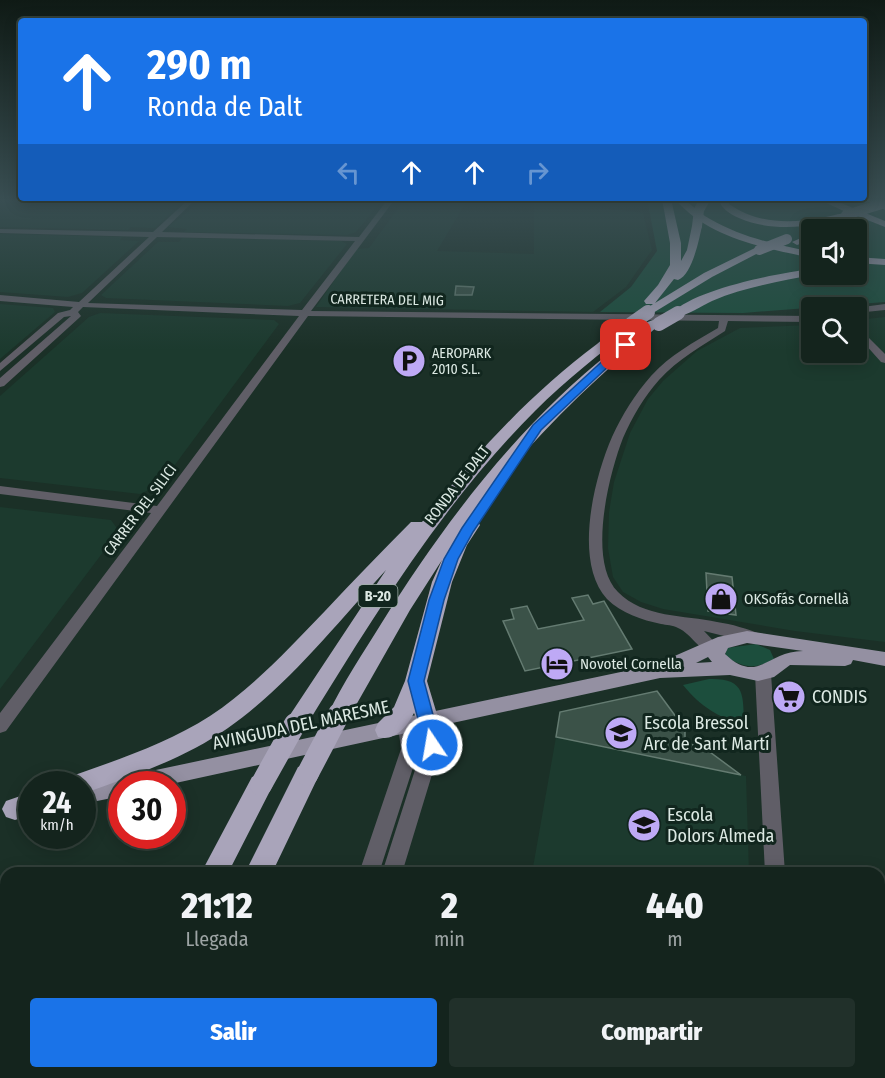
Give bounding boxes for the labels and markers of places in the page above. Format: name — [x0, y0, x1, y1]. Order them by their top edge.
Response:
pin — [600, 319, 651, 370]
parking icon: AEROPARK 2010 S.L. — [391, 343, 427, 379]
place label: AEROPARK 2010 S.L. — [432, 345, 492, 378]
shop icon: OKSofás Cornellà — [703, 581, 739, 617]
place label: OKSofás Cornellà — [744, 590, 849, 608]
hotel icon: Novotel Cornella — [539, 646, 575, 682]
place label: Novotel Cornella — [580, 655, 682, 673]
supermarket icon: CONDIS — [771, 679, 807, 715]
place label: CONDIS — [812, 686, 867, 708]
place label: Escola Bressol Arc de Sant Martí — [644, 712, 770, 755]
school or university icon: Escola Bressol Arc de Sant Martí — [603, 715, 639, 751]
place label: Escola Dolors Almeda — [667, 804, 775, 847]
school or university icon: Escola Dolors Almeda — [626, 807, 662, 843]

